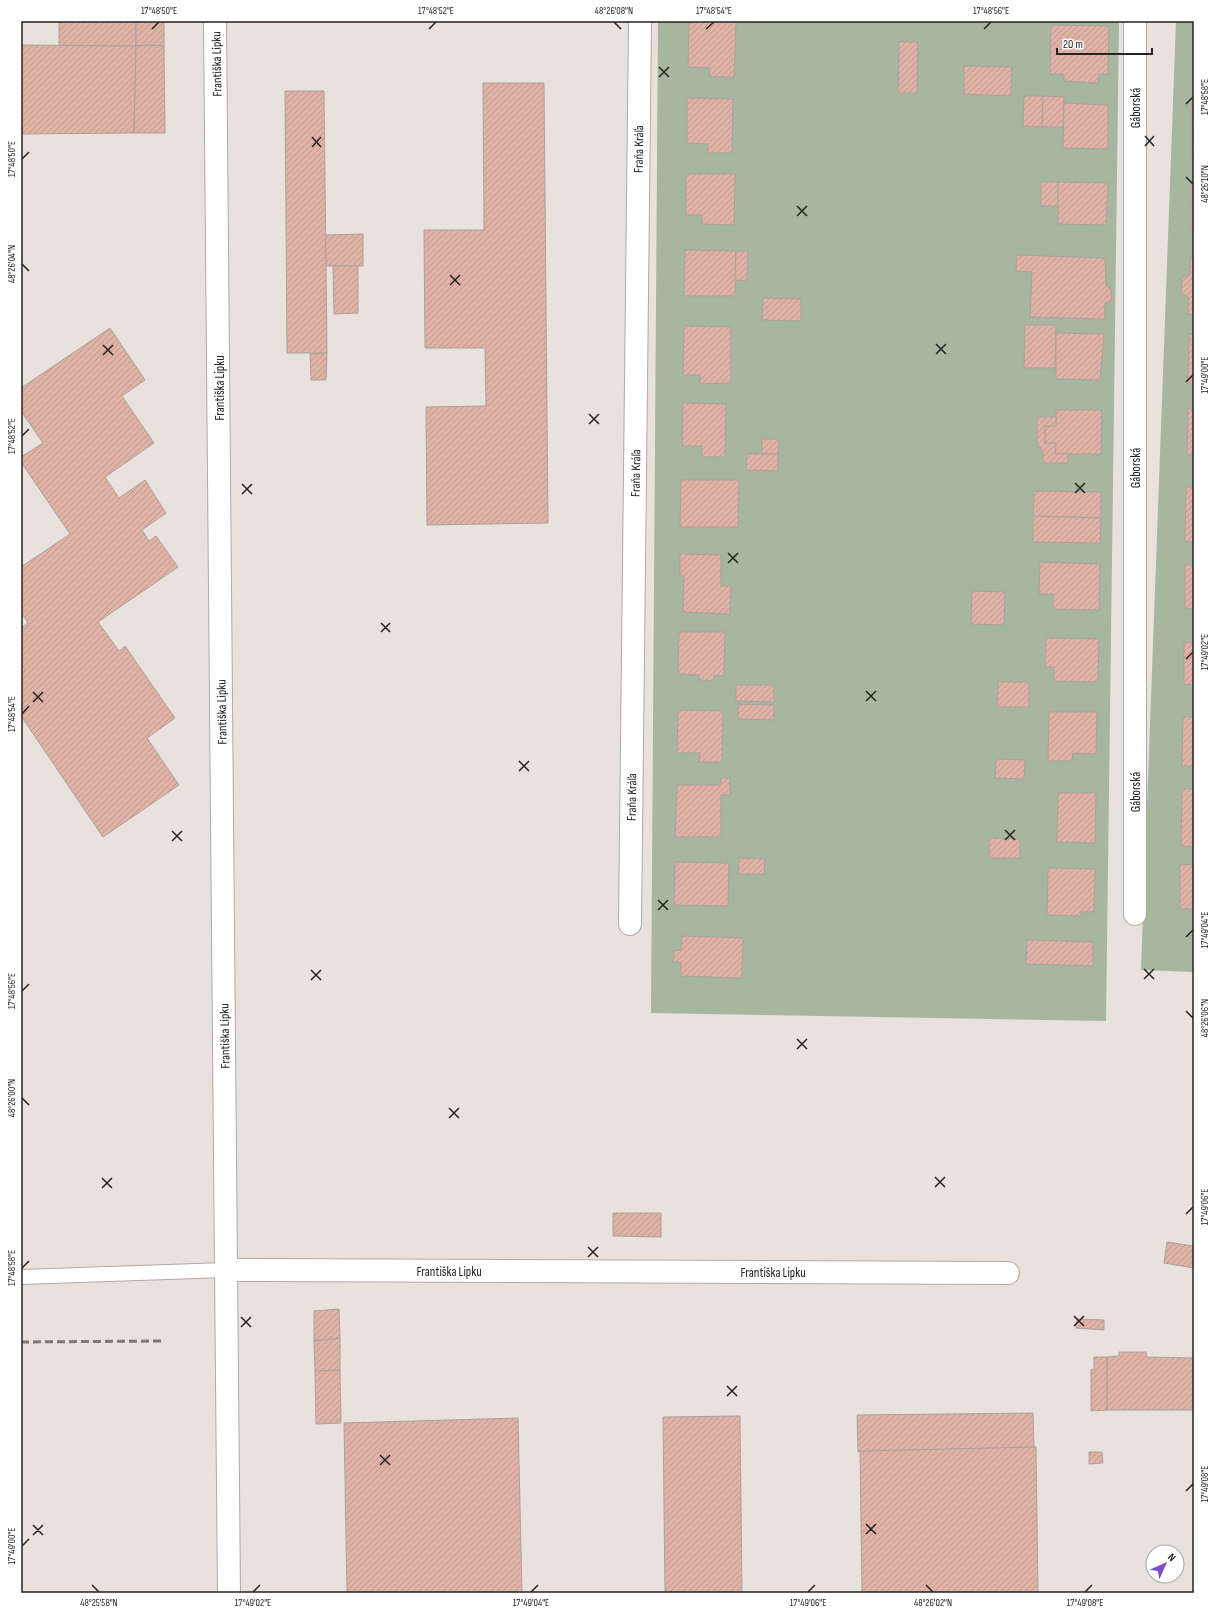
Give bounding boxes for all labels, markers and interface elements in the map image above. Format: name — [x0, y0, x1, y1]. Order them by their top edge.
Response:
text: 17°48'50"E — [141, 5, 177, 17]
text: 17°48'52"E — [418, 5, 454, 17]
text: 48°26'08"N — [595, 5, 633, 17]
text: 17°48'54"E — [696, 5, 732, 17]
text: 17°48'56"E — [973, 5, 1009, 17]
scale bar — [1057, 30, 1152, 56]
street label: Františka Lipku — [208, 31, 226, 97]
text: 20 m — [1063, 37, 1083, 52]
text: 17°48'58"E — [1199, 79, 1211, 115]
street label: Gáborská — [1128, 88, 1144, 128]
street label: Fraňa Kráľa — [631, 125, 647, 173]
text: 17°48'50"E — [6, 141, 18, 177]
text: 48°26'10"N — [1199, 165, 1211, 203]
text: 48°26'04"N — [6, 245, 18, 283]
street label: Františka Lipku — [212, 355, 228, 421]
text: 17°49'00"E — [1199, 357, 1211, 393]
text: 17°48'52"E — [6, 418, 18, 454]
street label: Gáborská — [1128, 448, 1144, 488]
street label: Fraňa Kráľa — [628, 449, 644, 497]
text: 17°49'02"E — [1199, 634, 1211, 670]
street label: Františka Lipku — [213, 679, 231, 745]
text: 17°48'54"E — [6, 696, 18, 732]
street label: Gáborská — [1128, 772, 1144, 812]
street label: Fraňa Kráľa — [624, 773, 640, 821]
text: 17°49'04"E — [1199, 912, 1211, 948]
text: 17°48'56"E — [6, 973, 18, 1009]
text: 48°26'06"N — [1199, 999, 1211, 1037]
street label: Františka Lipku — [216, 1003, 234, 1069]
text: 48°26'00"N — [6, 1079, 18, 1117]
text: 17°49'06"E — [1199, 1189, 1211, 1225]
text: 17°48'58"E — [6, 1250, 18, 1286]
street label: Františka Lipku — [416, 1264, 482, 1280]
street label: Františka Lipku — [740, 1265, 806, 1281]
text: 17°49'08"E — [1199, 1466, 1211, 1502]
text: 17°49'00"E — [6, 1528, 18, 1564]
north arrow — [1145, 1544, 1185, 1584]
text: N — [1165, 1551, 1178, 1564]
text: 48°25'58"N — [80, 1597, 118, 1609]
text: 17°49'02"E — [235, 1597, 271, 1609]
text: 17°49'04"E — [513, 1597, 549, 1609]
text: 17°49'06"E — [790, 1597, 826, 1609]
text: 48°26'02"N — [914, 1597, 952, 1609]
text: 17°49'08"E — [1067, 1597, 1103, 1609]

